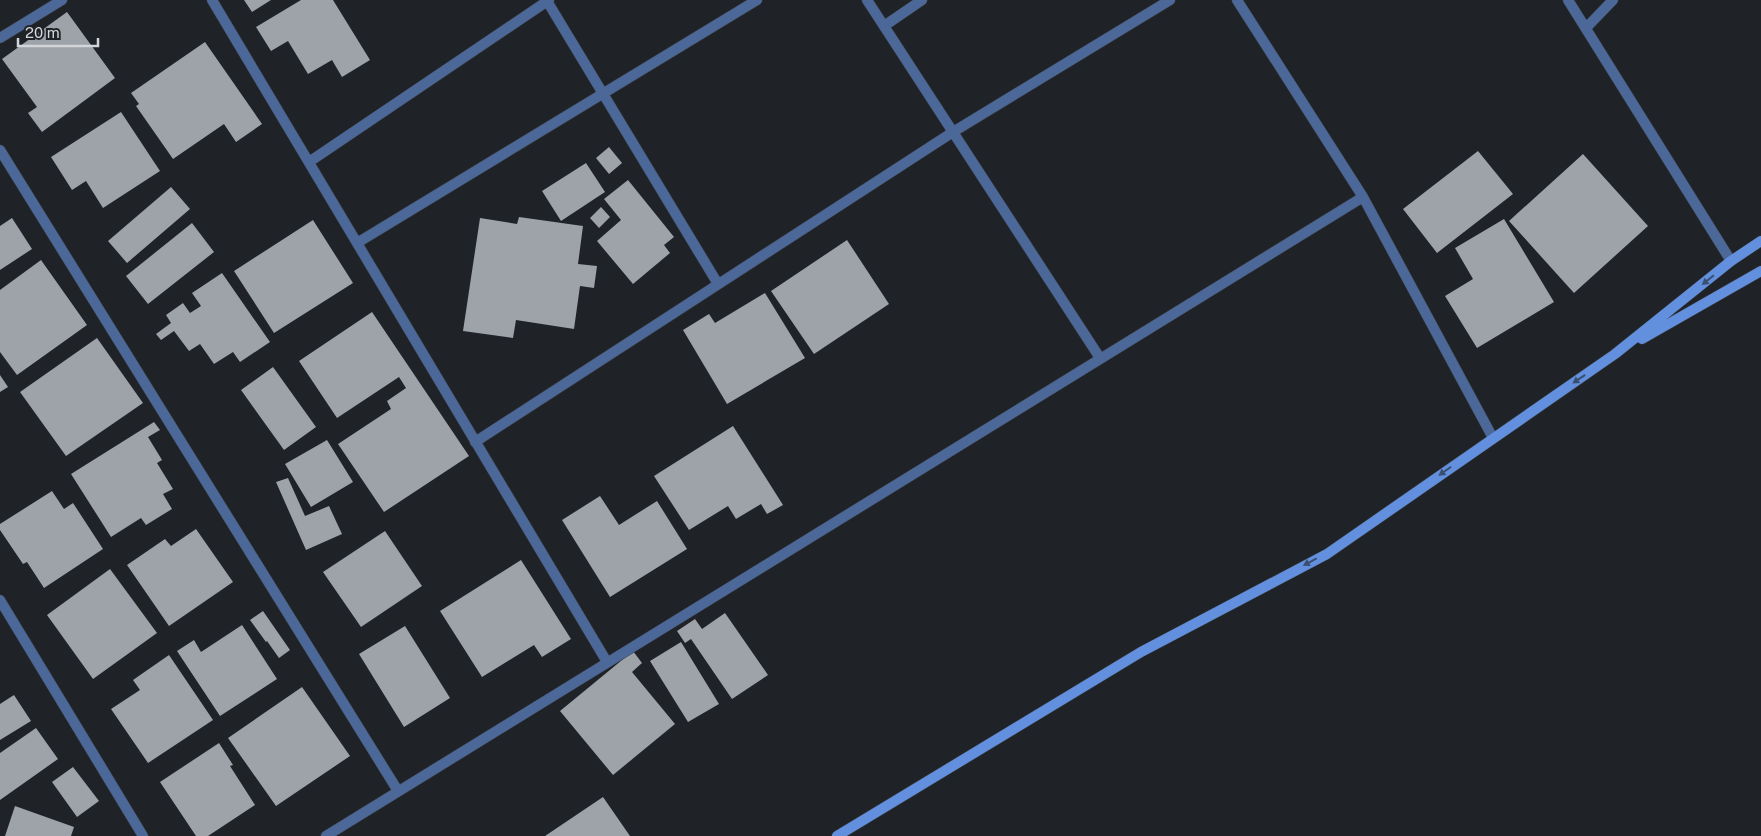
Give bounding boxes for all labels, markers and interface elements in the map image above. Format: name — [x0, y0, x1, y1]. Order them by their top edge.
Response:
scale bar — [18, 15, 98, 47]
text: 20 m — [25, 24, 60, 41]
one-way arrow — [1701, 275, 1714, 286]
one-way arrow — [1572, 374, 1585, 384]
one-way arrow — [1438, 466, 1452, 476]
one-way arrow — [1303, 558, 1318, 566]

